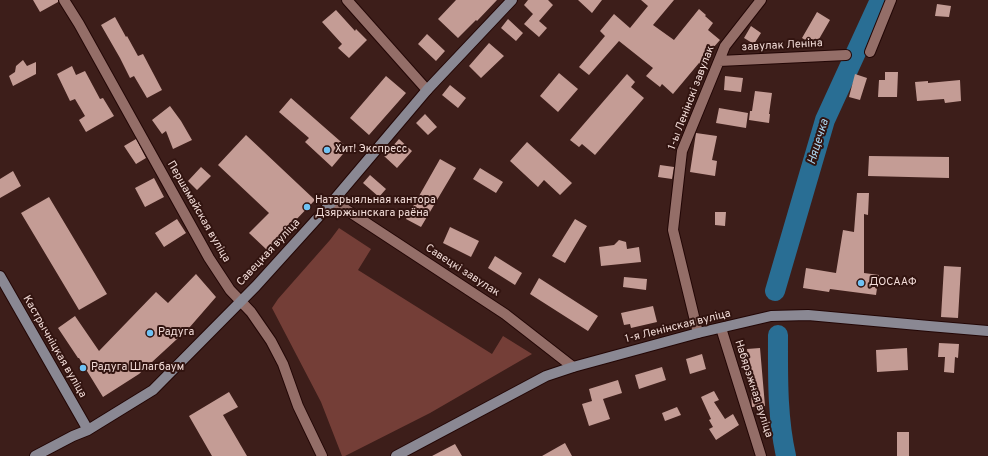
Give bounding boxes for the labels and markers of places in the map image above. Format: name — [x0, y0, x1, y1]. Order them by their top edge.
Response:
place label: Хит! Экспресс — [335, 143, 407, 157]
marker: Хит! Экспресс — [322, 145, 332, 155]
place label: Натарыяльная кантора Дзяржынскага раёна — [315, 194, 436, 220]
marker: Натарыяльная кантора Дзяржынскага раёна — [302, 202, 312, 212]
place label: ДОСААФ — [869, 276, 917, 290]
marker: ДОСААФ — [856, 278, 866, 288]
place label: Радуга — [158, 326, 194, 340]
marker: Радуга — [145, 328, 155, 338]
place label: Радуга Шлагбаум — [91, 361, 184, 375]
marker: Радуга Шлагбаум — [78, 363, 88, 373]

